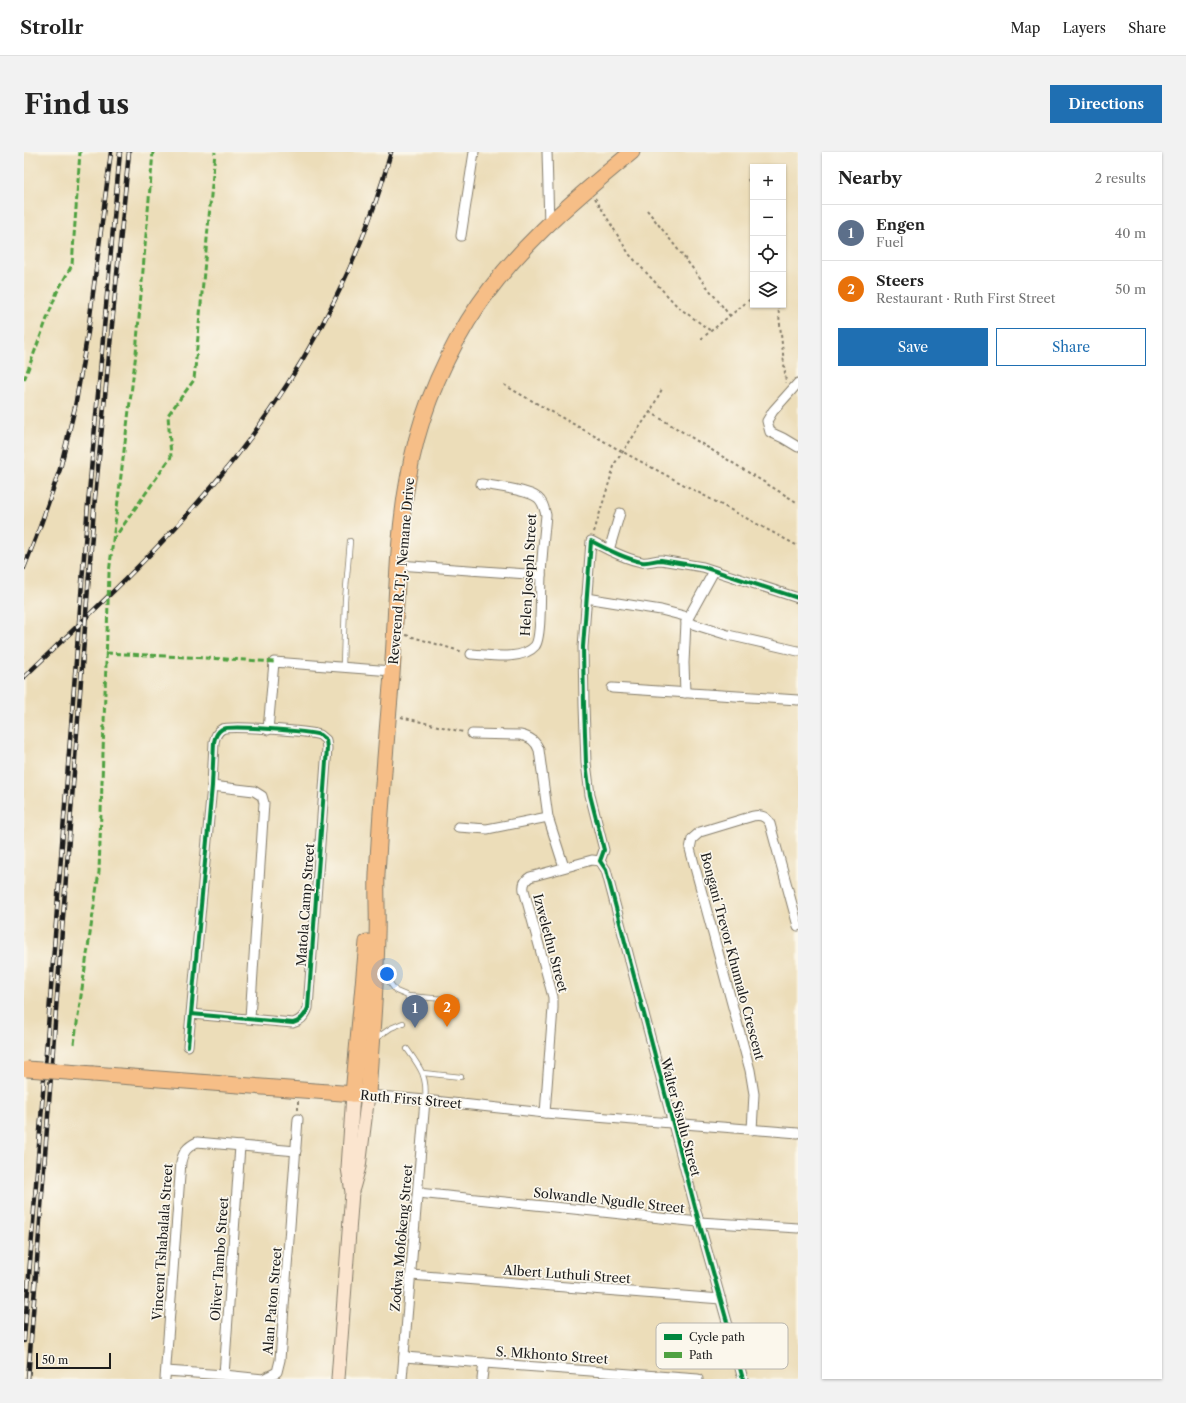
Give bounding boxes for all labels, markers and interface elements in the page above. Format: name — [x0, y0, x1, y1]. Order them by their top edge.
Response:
text: Strollr — [20, 16, 84, 39]
text: Map — [1010, 19, 1040, 37]
text: Layers — [1062, 19, 1106, 37]
text: Share — [1128, 19, 1166, 37]
button: Directions — [1050, 85, 1162, 123]
text: Find us — [24, 87, 129, 121]
map controls — [750, 164, 786, 308]
button: + — [750, 164, 786, 200]
text: Nearby — [838, 168, 902, 188]
text: 2 results — [1095, 170, 1146, 186]
button: − — [750, 200, 786, 236]
text: Engen — [876, 215, 925, 234]
text: 1 — [848, 225, 854, 241]
text: 40 m — [1115, 225, 1146, 241]
text: Fuel — [876, 234, 904, 250]
button: locate — [750, 236, 786, 272]
text: Steers — [876, 271, 924, 290]
button: layers — [750, 272, 786, 308]
text: 2 — [847, 281, 855, 297]
text: 50 m — [1115, 281, 1146, 297]
text: Restaurant · Ruth First Street — [876, 290, 1055, 306]
button: Save — [838, 328, 988, 366]
button: Share — [996, 328, 1146, 366]
street label: Reverend R.T.J. Nemane Drive — [385, 477, 417, 665]
street label: Helen Joseph Street — [517, 513, 539, 637]
street label: Matola Camp Street — [293, 842, 317, 967]
street label: Bongani Trevor Khumalo Crescent — [698, 850, 769, 1062]
street label: Izwelethu Street — [530, 892, 572, 994]
your location — [377, 964, 397, 984]
pin: 2 — [434, 994, 460, 1027]
pin: 1 — [402, 995, 428, 1028]
street label: Walter Sisulu Street — [657, 1055, 705, 1178]
street label: Ruth First Street — [359, 1087, 463, 1111]
street label: Vincent Tshabalala Street — [148, 1163, 175, 1322]
street label: Zodwa Mofokeng Street — [387, 1163, 415, 1312]
street label: Solwandle Ngudle Street — [533, 1184, 686, 1216]
street label: Oliver Tambo Street — [207, 1196, 231, 1322]
street label: Alan Paton Street — [259, 1246, 285, 1357]
street label: Albert Luthuli Street — [502, 1262, 632, 1286]
legend — [656, 1323, 788, 1369]
text: Cycle path — [689, 1330, 745, 1344]
street label: S. Mkhonto Street — [495, 1343, 609, 1367]
text: Path — [689, 1348, 713, 1362]
scale bar — [36, 1351, 111, 1370]
text: 50 m — [42, 1353, 68, 1367]

